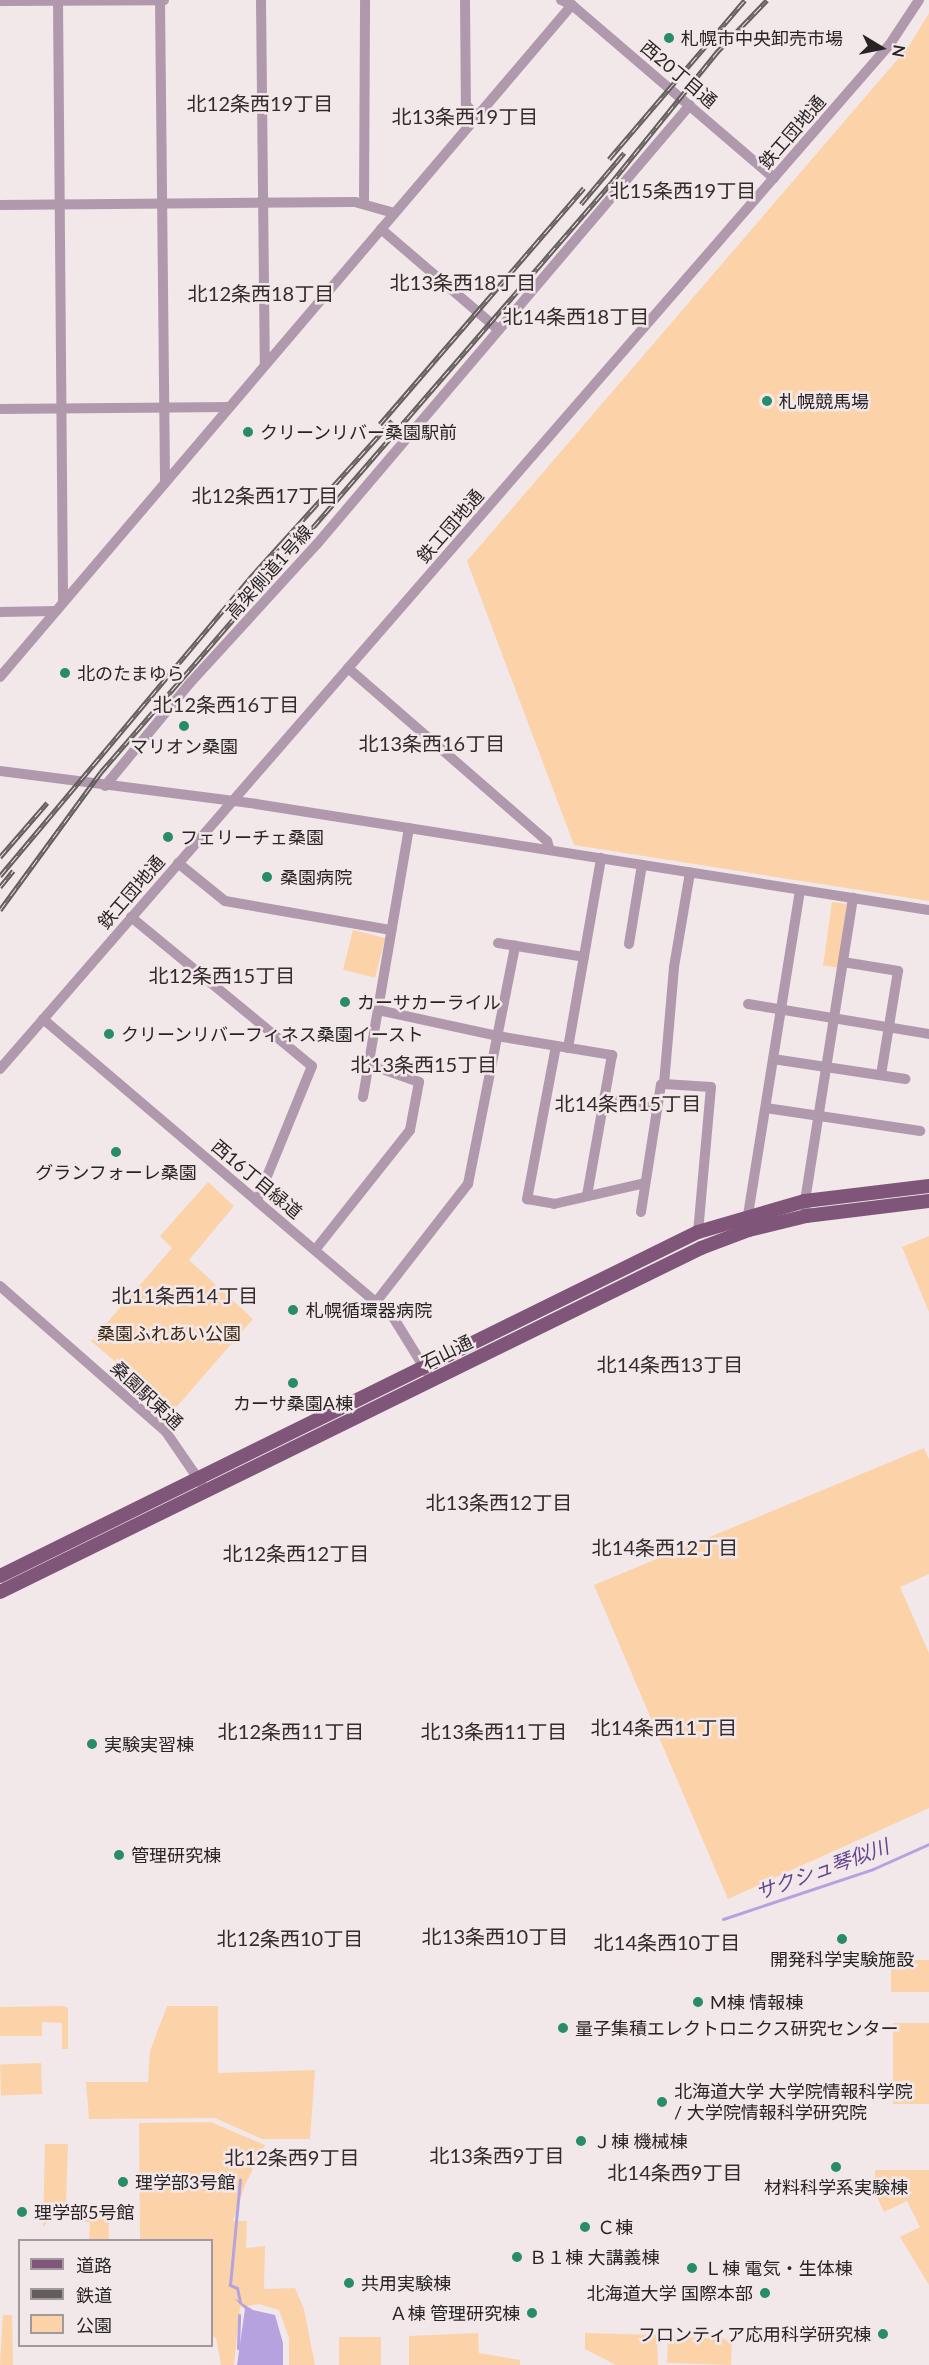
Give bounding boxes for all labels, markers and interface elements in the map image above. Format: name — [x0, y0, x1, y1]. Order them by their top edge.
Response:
north arrow — [851, 18, 911, 78]
place label: 札幌市中央卸売市場 — [681, 27, 843, 49]
marker: 札幌市中央卸売市場 — [662, 31, 676, 45]
street label: 西20丁目通 — [636, 36, 722, 112]
text: N — [889, 43, 910, 59]
district label: 北12条西19丁目 — [187, 91, 333, 115]
street label: 鉄工団地通 — [754, 91, 830, 173]
district label: 北13条西19丁目 — [392, 104, 538, 128]
district label: 北15条西19丁目 — [610, 178, 756, 202]
district label: 北13条西18丁目 — [390, 270, 536, 294]
district label: 北12条西18丁目 — [188, 281, 334, 305]
district label: 北14条西18丁目 — [503, 304, 649, 328]
place label: 札幌競馬場 — [779, 390, 869, 412]
marker: 札幌競馬場 — [760, 394, 774, 408]
place label: クリーンリバー桑園駅前 — [260, 421, 458, 443]
marker: クリーンリバー桑園駅前 — [241, 425, 255, 439]
district label: 北12条西17丁目 — [192, 483, 338, 507]
street label: 鉄工団地通 — [412, 485, 488, 567]
street label: 高架側道1号線 — [221, 521, 317, 623]
place label: 北のたまゆら — [77, 662, 185, 684]
marker: 北のたまゆら — [58, 666, 72, 680]
district label: 北12条西16丁目 — [153, 692, 299, 716]
marker: マリオン桑園 — [177, 719, 191, 733]
district label: 北13条西16丁目 — [359, 731, 505, 755]
place label: マリオン桑園 — [130, 735, 238, 757]
place label: フェリーチェ桑園 — [180, 826, 324, 848]
marker: フェリーチェ桑園 — [161, 830, 175, 844]
street label: 鉄工団地通 — [93, 851, 169, 933]
place label: 桑園病院 — [280, 866, 352, 888]
marker: 桑園病院 — [258, 868, 276, 886]
district label: 北12条西15丁目 — [149, 963, 295, 987]
place label: カーサカーライル — [357, 991, 501, 1013]
marker: カーサカーライル — [338, 995, 352, 1009]
place label: クリーンリバーフィネス桑園イースト — [121, 1023, 427, 1045]
marker: クリーンリバーフィネス桑園イースト — [102, 1027, 116, 1041]
district label: 北13条西15丁目 — [351, 1052, 497, 1076]
district label: 北14条西15丁目 — [555, 1091, 701, 1115]
street label: 西16丁目緑道 — [208, 1135, 306, 1223]
marker: グランフォーレ桑園 — [109, 1145, 123, 1159]
place label: グランフォーレ桑園 — [35, 1161, 197, 1183]
district label: 北11条西14丁目 — [112, 1283, 258, 1307]
place label: 札幌循環器病院 — [306, 1299, 432, 1321]
marker: 札幌循環器病院 — [284, 1301, 302, 1319]
park label: 桑園ふれあい公園 — [97, 1322, 241, 1344]
street label: 石山通 — [418, 1330, 476, 1374]
district label: 北14条西13丁目 — [597, 1352, 743, 1376]
street label: 桑園駅東通 — [107, 1356, 187, 1434]
marker: カーサ桑園A棟 — [286, 1376, 300, 1390]
place label: カーサ桑園A棟 — [233, 1392, 353, 1414]
district label: 北13条西12丁目 — [426, 1490, 572, 1514]
district label: 北14条西12丁目 — [592, 1535, 738, 1559]
district label: 北12条西12丁目 — [223, 1541, 369, 1565]
district label: 北14条西11丁目 — [591, 1715, 737, 1739]
district label: 北12条西11丁目 — [218, 1719, 364, 1743]
district label: 北13条西11丁目 — [421, 1719, 567, 1743]
place label: 実験実習棟 — [104, 1733, 194, 1755]
marker: 実験実習棟 — [85, 1737, 99, 1751]
water label: サクシュ琴似川 — [752, 1834, 892, 1904]
place label: 管理研究棟 — [131, 1844, 221, 1866]
marker: 管理研究棟 — [112, 1848, 126, 1862]
district label: 北13条西10丁目 — [422, 1924, 568, 1948]
district label: 北12条西10丁目 — [217, 1926, 363, 1950]
district label: 北14条西10丁目 — [594, 1930, 740, 1954]
marker: 開発科学実験施設 — [835, 1932, 849, 1946]
place label: 開発科学実験施設 — [770, 1948, 914, 1970]
place label: M棟 情報棟 — [710, 1991, 803, 2013]
marker: M棟 情報棟 — [691, 1995, 705, 2009]
place label: 量子集積エレクトロニクス研究センター — [575, 2017, 899, 2039]
marker: 量子集積エレクトロニクス研究センター — [556, 2021, 570, 2035]
place label: 北海道大学 大学院情報科学院 / 大学院情報科学研究院 — [674, 2081, 913, 2124]
marker: 北海道大学 大学院情報科学院 / 大学院情報科学研究院 — [655, 2095, 669, 2109]
place label: Ｊ棟 機械棟 — [593, 2130, 688, 2152]
marker: Ｊ棟 機械棟 — [574, 2134, 588, 2148]
district label: 北13条西9丁目 — [430, 2143, 564, 2167]
district label: 北12条西9丁目 — [225, 2145, 359, 2169]
district label: 北14条西9丁目 — [608, 2160, 742, 2184]
marker: 材料科学系実験棟 — [829, 2160, 843, 2174]
place label: 理学部3号館 — [135, 2171, 235, 2193]
marker: 理学部3号館 — [116, 2175, 130, 2189]
place label: 材料科学系実験棟 — [764, 2176, 908, 2198]
place label: 理学部5号館 — [34, 2201, 134, 2223]
marker: 理学部5号館 — [15, 2205, 29, 2219]
place label: Ｃ棟 — [597, 2216, 633, 2238]
marker: Ｃ棟 — [578, 2220, 592, 2234]
legend — [18, 2239, 213, 2347]
place label: Ｂ１棟 大講義棟 — [529, 2246, 660, 2268]
marker: Ｂ１棟 大講義棟 — [510, 2250, 524, 2264]
text: 道路 — [76, 2254, 112, 2276]
place label: Ｌ棟 電気・生体棟 — [704, 2257, 853, 2279]
marker: Ｌ棟 電気・生体棟 — [685, 2261, 699, 2275]
place label: 共用実験棟 — [361, 2272, 451, 2294]
marker: 共用実験棟 — [342, 2276, 356, 2290]
place label: 北海道大学 国際本部 — [586, 2282, 753, 2304]
text: 鉄道 — [76, 2284, 112, 2306]
marker: 北海道大学 国際本部 — [758, 2286, 772, 2300]
place label: Ａ棟 管理研究棟 — [389, 2302, 520, 2324]
marker: Ａ棟 管理研究棟 — [525, 2306, 539, 2320]
text: 公園 — [76, 2314, 112, 2336]
place label: フロンティア応用科学研究棟 — [637, 2323, 871, 2345]
marker: フロンティア応用科学研究棟 — [876, 2327, 890, 2341]

